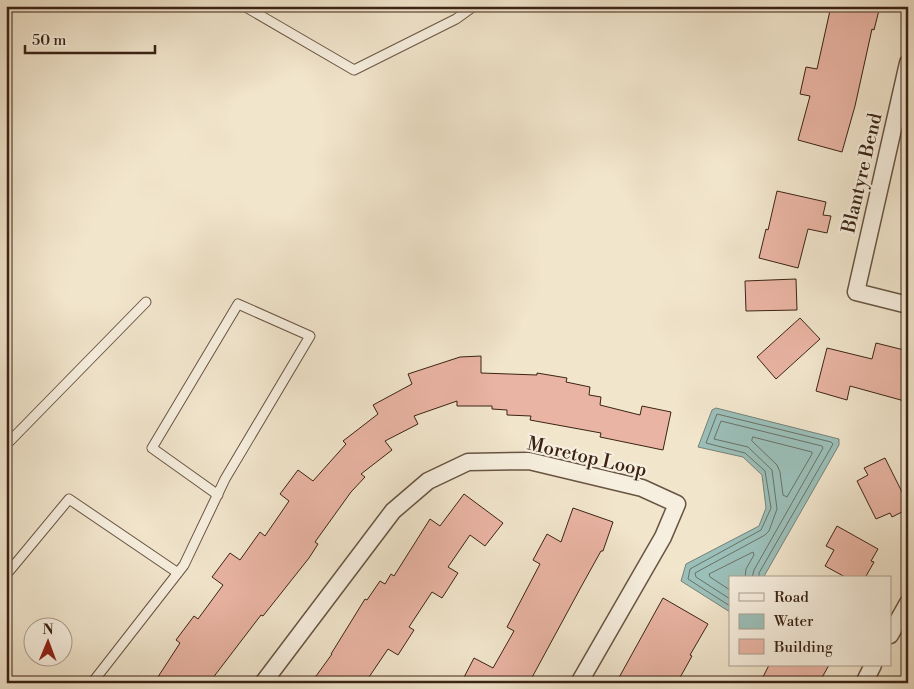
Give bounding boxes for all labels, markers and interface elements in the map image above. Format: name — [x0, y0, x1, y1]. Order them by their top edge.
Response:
scale bar — [25, 22, 155, 54]
text: 50 m — [32, 31, 66, 50]
street label: Blantyre Bend — [836, 110, 888, 236]
street label: Moretop Loop — [525, 432, 649, 482]
legend — [729, 576, 892, 666]
text: Road — [774, 588, 809, 607]
text: Water — [773, 612, 814, 631]
north arrow — [22, 616, 72, 666]
text: N — [43, 621, 54, 639]
text: Building — [773, 638, 833, 657]

